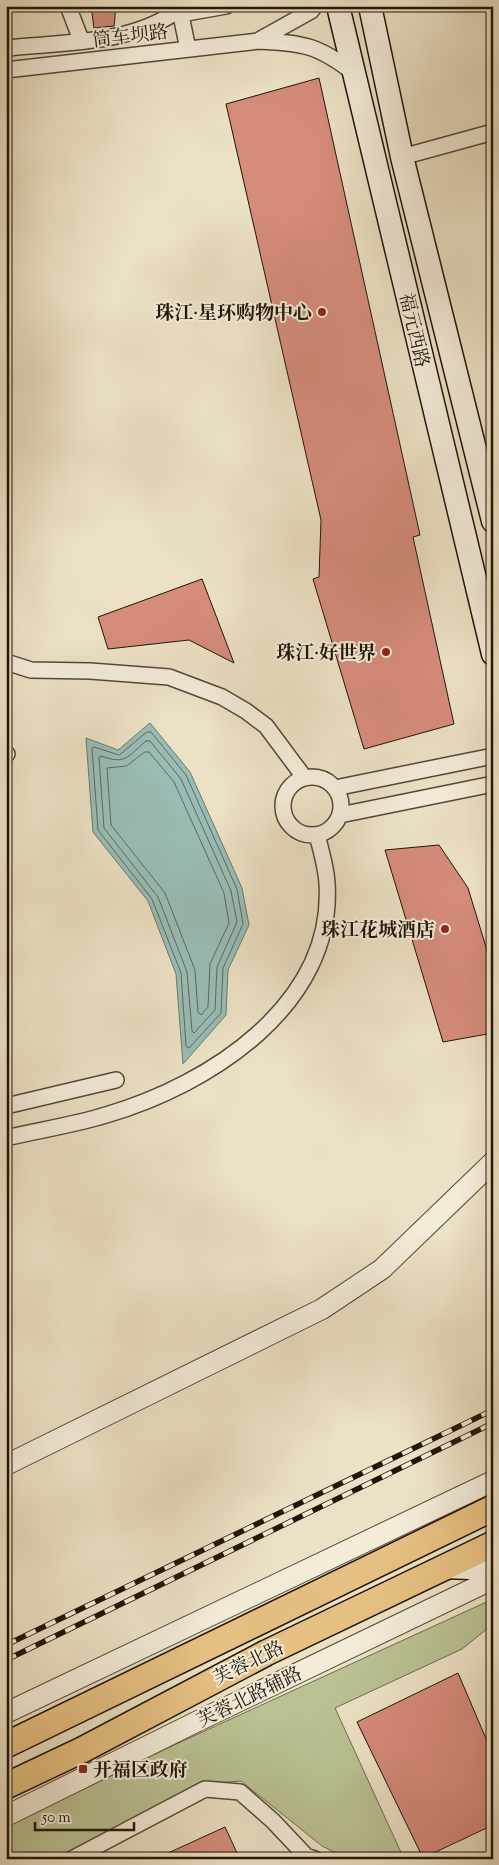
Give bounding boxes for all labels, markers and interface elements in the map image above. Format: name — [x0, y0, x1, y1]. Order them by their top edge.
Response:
street label: 筒车坝路 — [91, 19, 170, 56]
street label: 福元西路 — [391, 290, 434, 371]
place label: 珠江·星环购物中心 — [155, 301, 312, 328]
marker: 珠江·星环购物中心 — [316, 306, 328, 318]
place label: 珠江·好世界 — [276, 641, 376, 668]
marker: 珠江·好世界 — [380, 646, 392, 658]
place label: 珠江花城酒店 — [321, 918, 435, 945]
marker: 珠江花城酒店 — [439, 923, 451, 935]
street label: 芙蓉北路 — [209, 1635, 289, 1693]
street label: 芙蓉北路辅路 — [193, 1661, 307, 1735]
place label: 开福区政府 — [93, 1758, 188, 1785]
marker: 开福区政府 — [77, 1763, 89, 1775]
scale bar — [35, 1800, 134, 1832]
text: 50 m — [41, 1808, 71, 1829]

